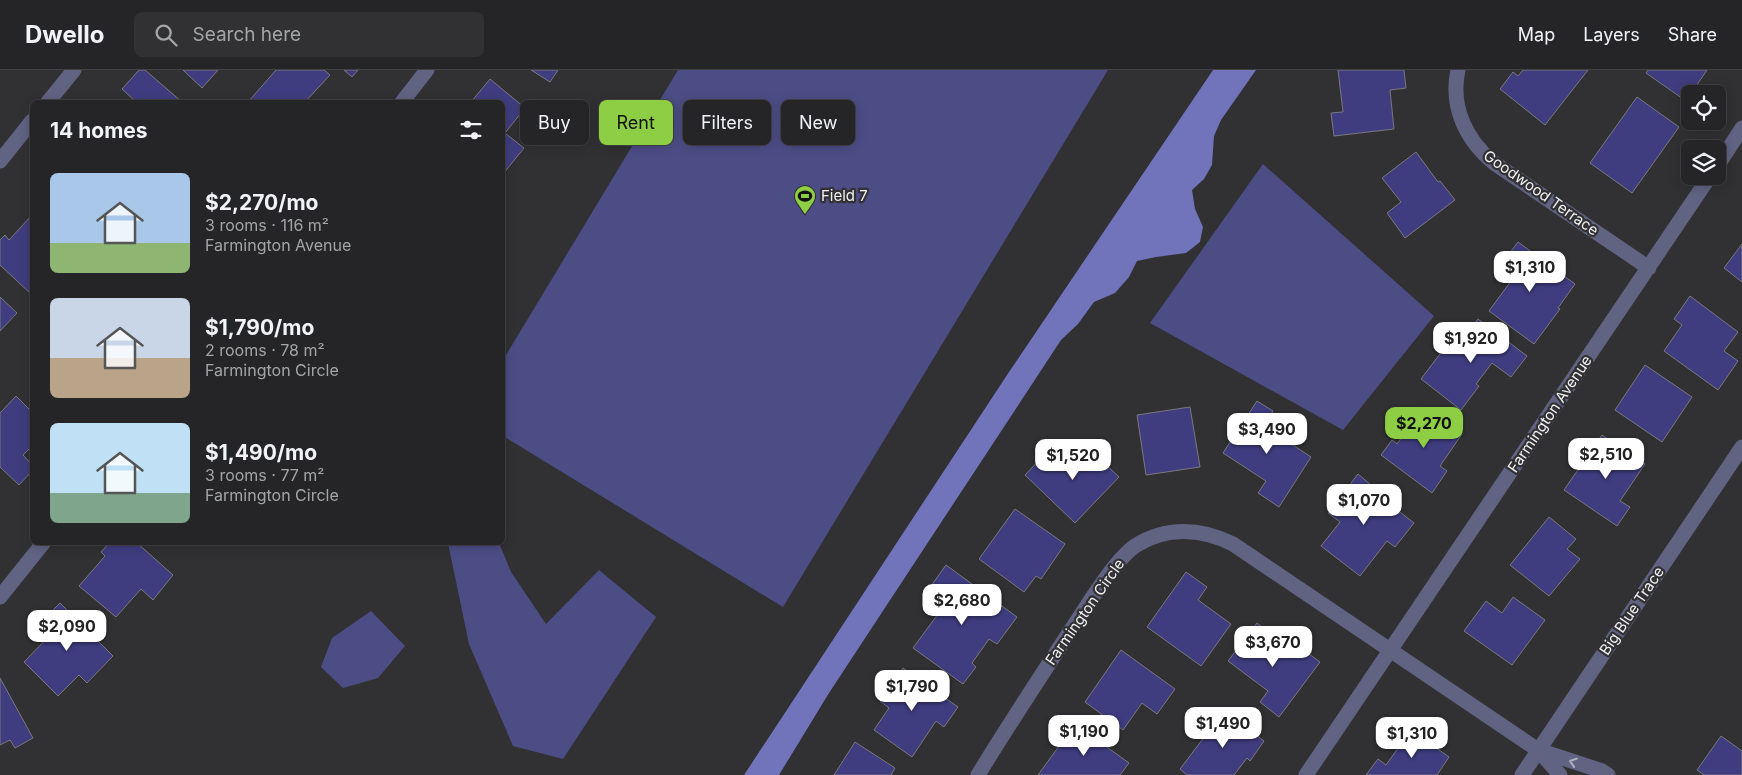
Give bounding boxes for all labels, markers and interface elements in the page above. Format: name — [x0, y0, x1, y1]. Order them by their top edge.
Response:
search box — [134, 12, 484, 57]
text: Dwello — [25, 20, 104, 49]
icon: search — [152, 21, 180, 49]
text: Search here — [192, 23, 301, 46]
text: Map — [1518, 24, 1555, 45]
text: Layers — [1583, 24, 1640, 45]
text: Share — [1668, 24, 1717, 45]
map controls — [1681, 85, 1726, 185]
button: locate — [1681, 85, 1726, 130]
chip: Buy — [520, 100, 589, 145]
chip: Rent — [599, 100, 673, 145]
chip: Filters — [683, 100, 771, 145]
chip: New — [781, 100, 855, 145]
icon: filters — [457, 116, 485, 144]
text: 14 homes — [50, 118, 148, 143]
button: layers — [1681, 140, 1726, 185]
street label: Goodwood Terrace — [1480, 146, 1603, 239]
sports icon: Field 7 — [793, 184, 817, 215]
place label: Field 7 — [821, 186, 868, 205]
text: $2,270/mo — [205, 190, 318, 215]
icon: home — [90, 193, 150, 253]
text: 3 rooms · 116 m² — [205, 215, 329, 235]
text: Farmington Avenue — [205, 235, 351, 255]
pin: $1,310 — [1489, 250, 1571, 293]
text: $1,310 — [1505, 257, 1555, 277]
text: $1,790/mo — [205, 315, 314, 340]
icon: home — [90, 318, 150, 378]
pin: $1,920 — [1430, 322, 1512, 364]
text: $1,920 — [1444, 328, 1498, 348]
text: 2 rooms · 78 m² — [205, 340, 325, 360]
street label: Farmington Avenue — [1503, 352, 1596, 476]
text: Farmington Circle — [205, 360, 339, 380]
pin: $2,270 — [1383, 406, 1465, 449]
pin: $3,490 — [1226, 412, 1308, 455]
text: $2,270 — [1396, 413, 1452, 433]
text: $3,490 — [1238, 419, 1296, 439]
pin: $1,520 — [1032, 438, 1114, 481]
pin: $2,510 — [1565, 438, 1647, 480]
text: $1,490/mo — [205, 440, 317, 465]
icon: home — [90, 443, 150, 503]
text: $2,510 — [1579, 444, 1633, 464]
text: $1,520 — [1046, 445, 1100, 465]
text: 3 rooms · 77 m² — [205, 465, 324, 485]
pin: $1,070 — [1323, 484, 1405, 526]
text: Farmington Circle — [205, 485, 339, 505]
text: $1,070 — [1338, 490, 1390, 510]
street label: Farmington Circle — [1041, 555, 1128, 669]
street label: Big Blue Trace — [1595, 563, 1668, 658]
pin: $2,680 — [921, 584, 1003, 626]
text: $2,680 — [933, 590, 991, 610]
pin: $2,090 — [26, 610, 108, 652]
text: $2,090 — [38, 616, 96, 636]
pin: $3,670 — [1232, 626, 1314, 668]
text: $3,670 — [1245, 632, 1301, 652]
pin: $1,790 — [871, 670, 953, 712]
text: $1,790 — [886, 676, 938, 696]
pin: $1,490 — [1182, 706, 1264, 749]
text: $1,490 — [1196, 713, 1250, 733]
pin: $1,190 — [1043, 714, 1125, 757]
pin: $1,310 — [1371, 716, 1453, 759]
text: $1,190 — [1059, 721, 1109, 741]
text: $1,310 — [1387, 723, 1437, 743]
one-way arrow — [1570, 758, 1578, 768]

